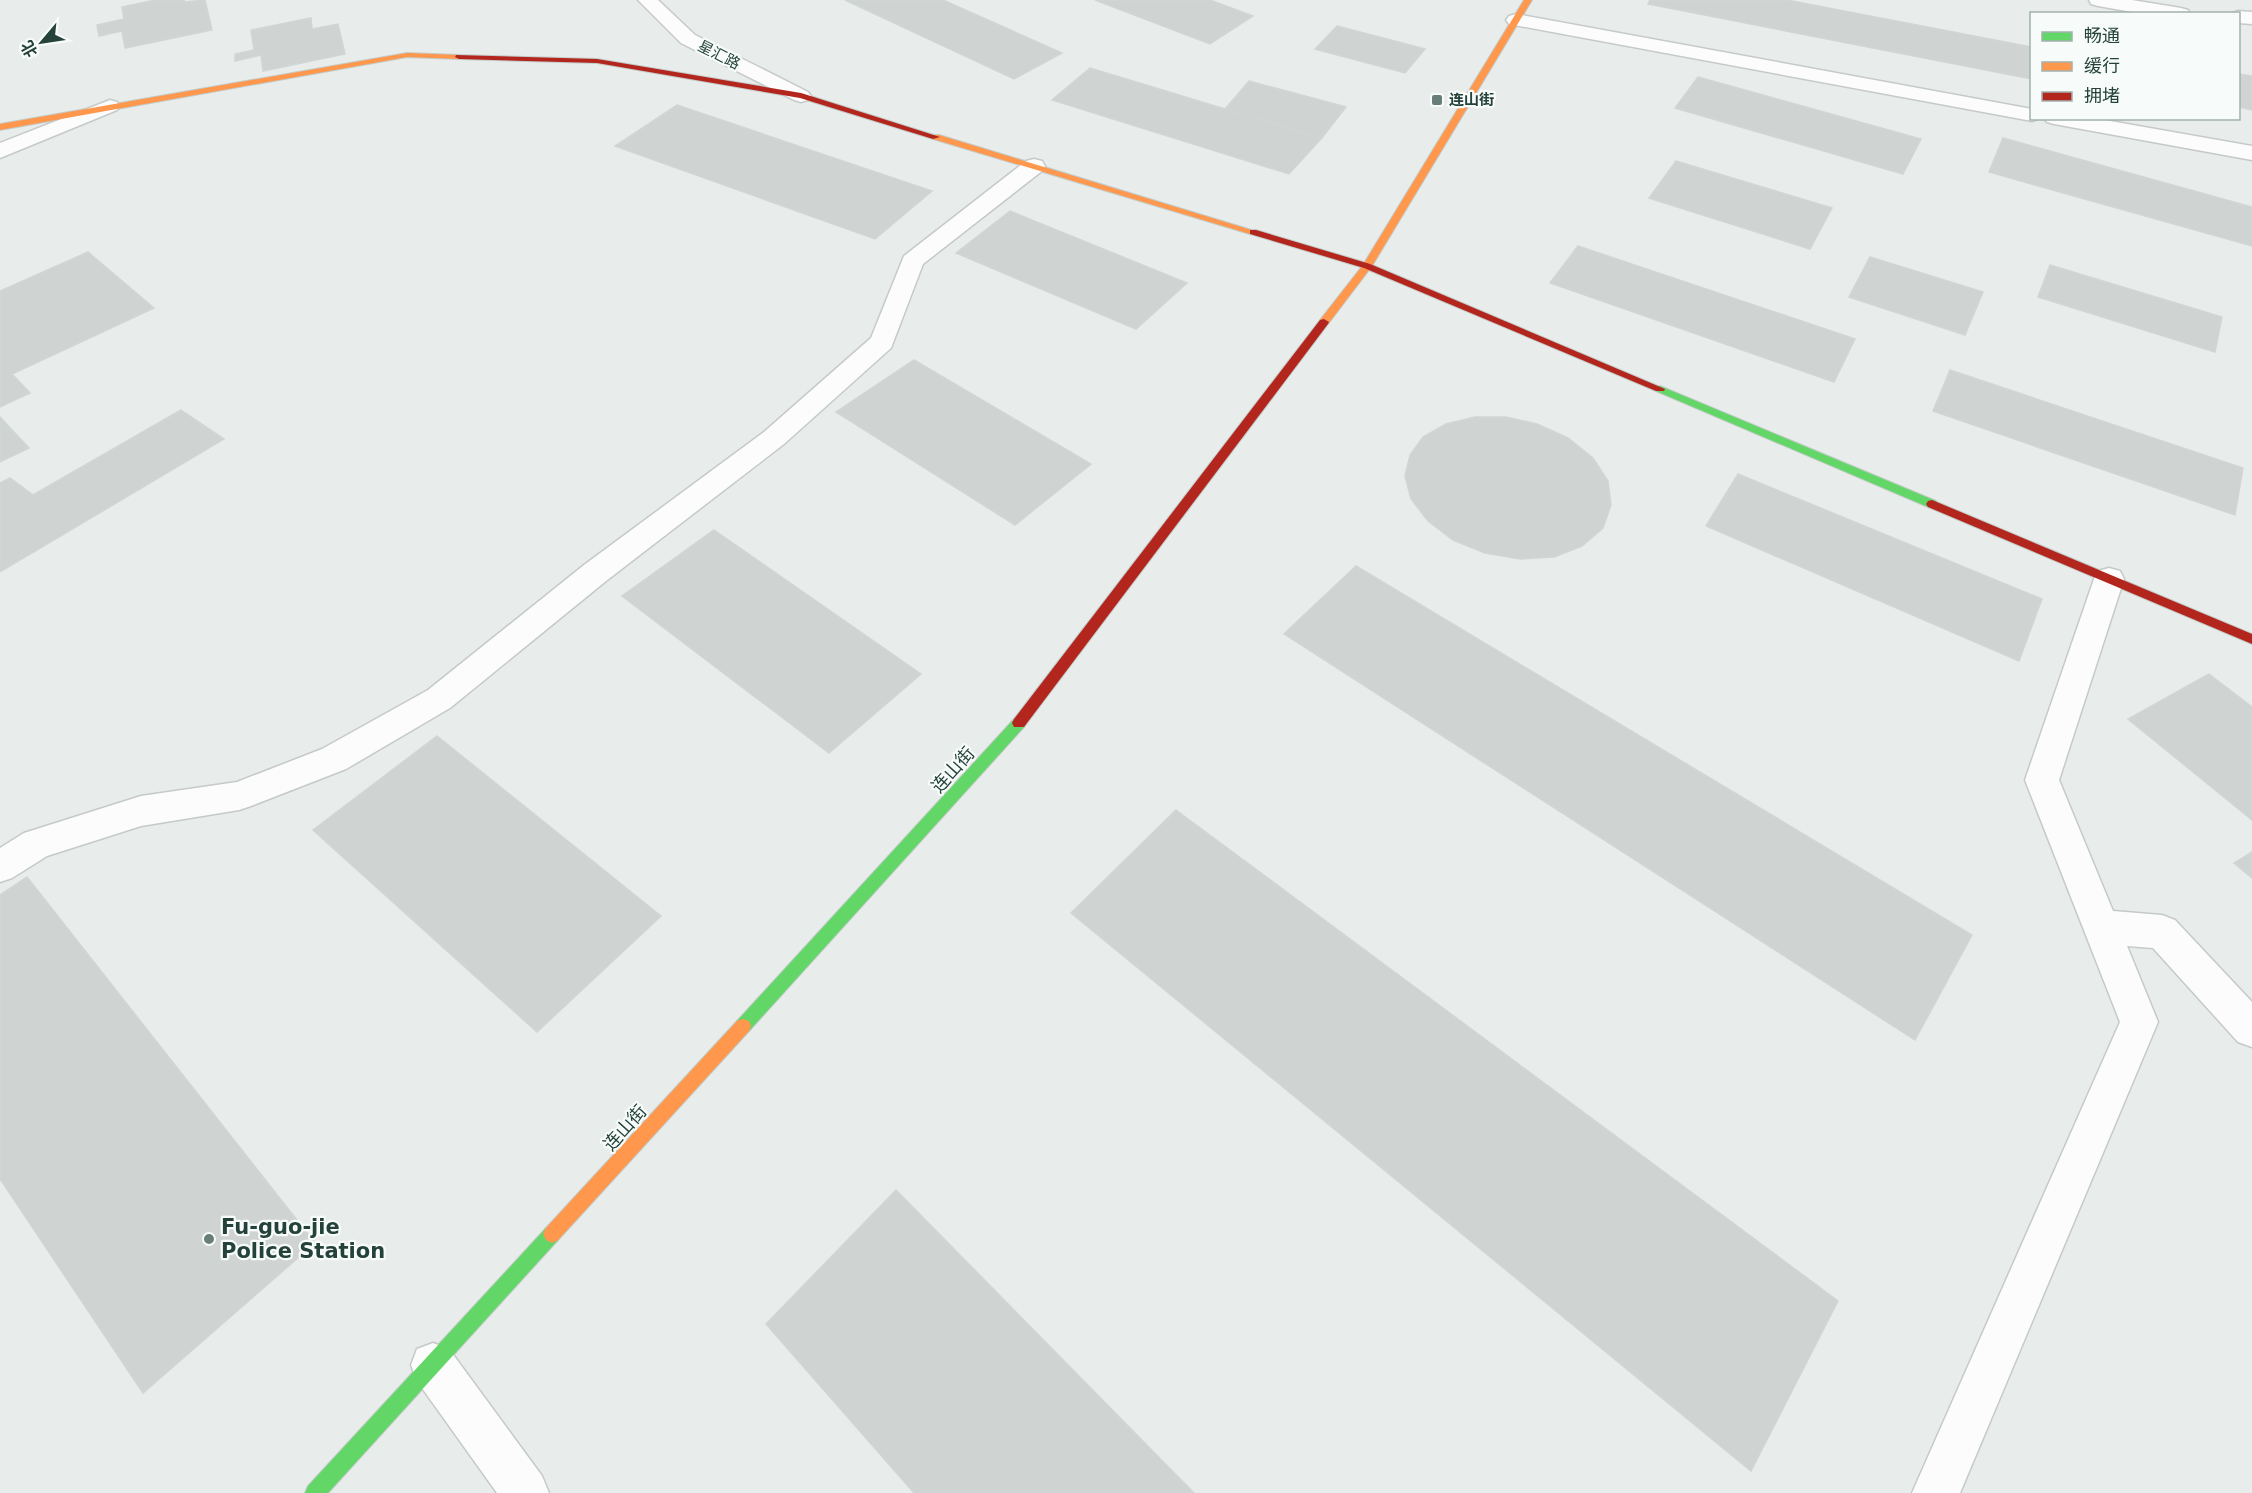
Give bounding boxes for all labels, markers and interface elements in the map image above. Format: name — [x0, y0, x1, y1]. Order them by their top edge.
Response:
north arrow — [12, 12, 72, 72]
legend — [2030, 12, 2240, 120]
text: 畅通 — [2084, 25, 2120, 46]
text: 北 — [17, 37, 42, 61]
street label: 星汇路 — [695, 37, 743, 73]
text: 缓行 — [2084, 55, 2120, 76]
text: 拥堵 — [2084, 85, 2120, 106]
place label: 连山街 — [1449, 91, 1494, 109]
marker: 连山街 — [1430, 93, 1444, 107]
street label: 连山街 — [927, 743, 978, 797]
street label: 连山街 — [599, 1101, 650, 1155]
place label: Fu-guo-jie Police Station — [221, 1215, 385, 1263]
marker: Fu-guo-jie Police Station — [202, 1232, 216, 1246]

